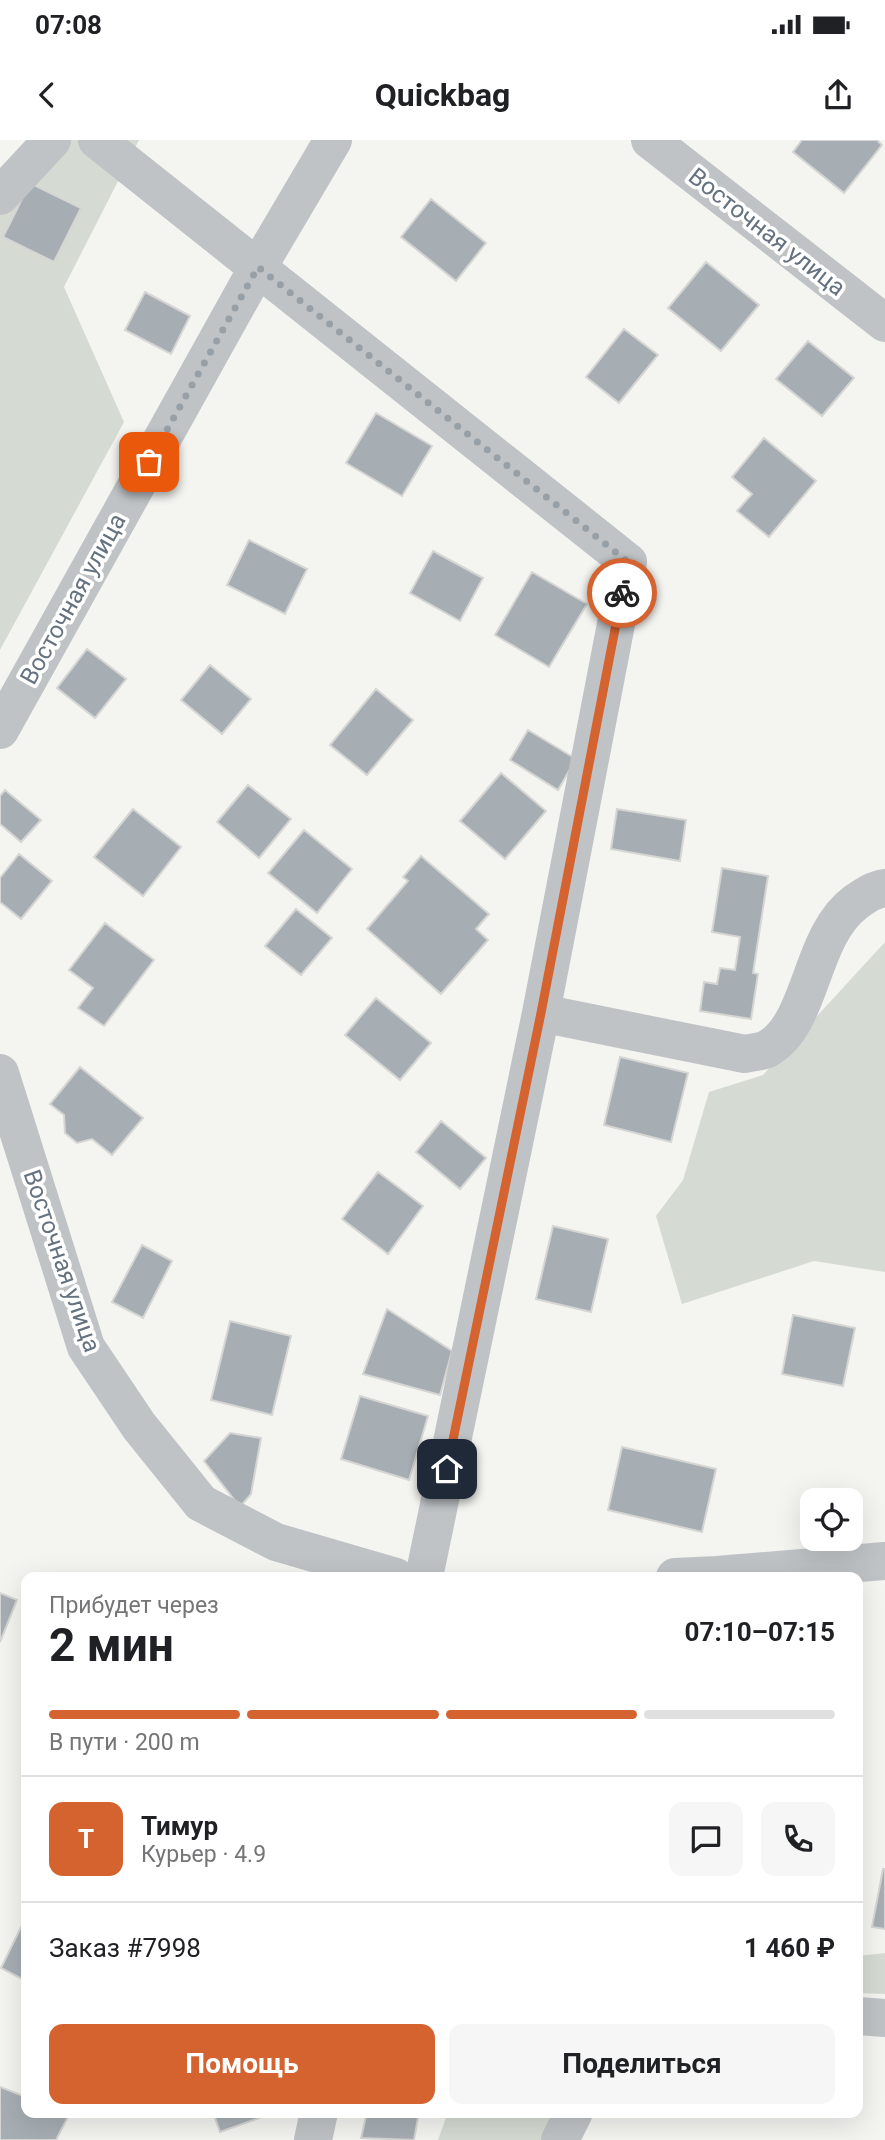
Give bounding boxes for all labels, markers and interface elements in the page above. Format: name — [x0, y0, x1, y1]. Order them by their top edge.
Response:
text: 07:08 — [35, 10, 102, 40]
icon: back — [28, 76, 66, 114]
text: Quickbag — [375, 76, 510, 114]
icon: share — [819, 76, 857, 114]
street label: Восточная улица — [683, 162, 851, 302]
pin — [119, 432, 179, 492]
icon: bag — [130, 443, 168, 481]
street label: Восточная улица — [14, 509, 132, 689]
courier — [587, 558, 657, 628]
icon: bike — [603, 574, 641, 612]
street label: Восточная улица — [18, 1166, 106, 1356]
pin — [417, 1439, 477, 1499]
icon: home — [428, 1450, 466, 1488]
map controls — [800, 1488, 863, 1551]
button: locate — [800, 1488, 863, 1551]
text: Прибудет через — [49, 1592, 219, 1619]
text: 07:10–07:15 — [685, 1617, 835, 1647]
text: 2 мин — [49, 1618, 174, 1672]
text: В пути · 200 m — [49, 1729, 200, 1756]
button: chat — [669, 1802, 743, 1876]
button: phone — [761, 1802, 835, 1876]
text: Тимур — [141, 1811, 218, 1841]
text: Т — [78, 1824, 94, 1854]
text: Курьер · 4.9 — [141, 1841, 266, 1868]
text: Заказ #7998 — [49, 1933, 201, 1963]
text: 1 460 ₽ — [744, 1933, 835, 1963]
button: Помощь — [49, 2024, 435, 2104]
button: Поделиться — [449, 2024, 835, 2104]

